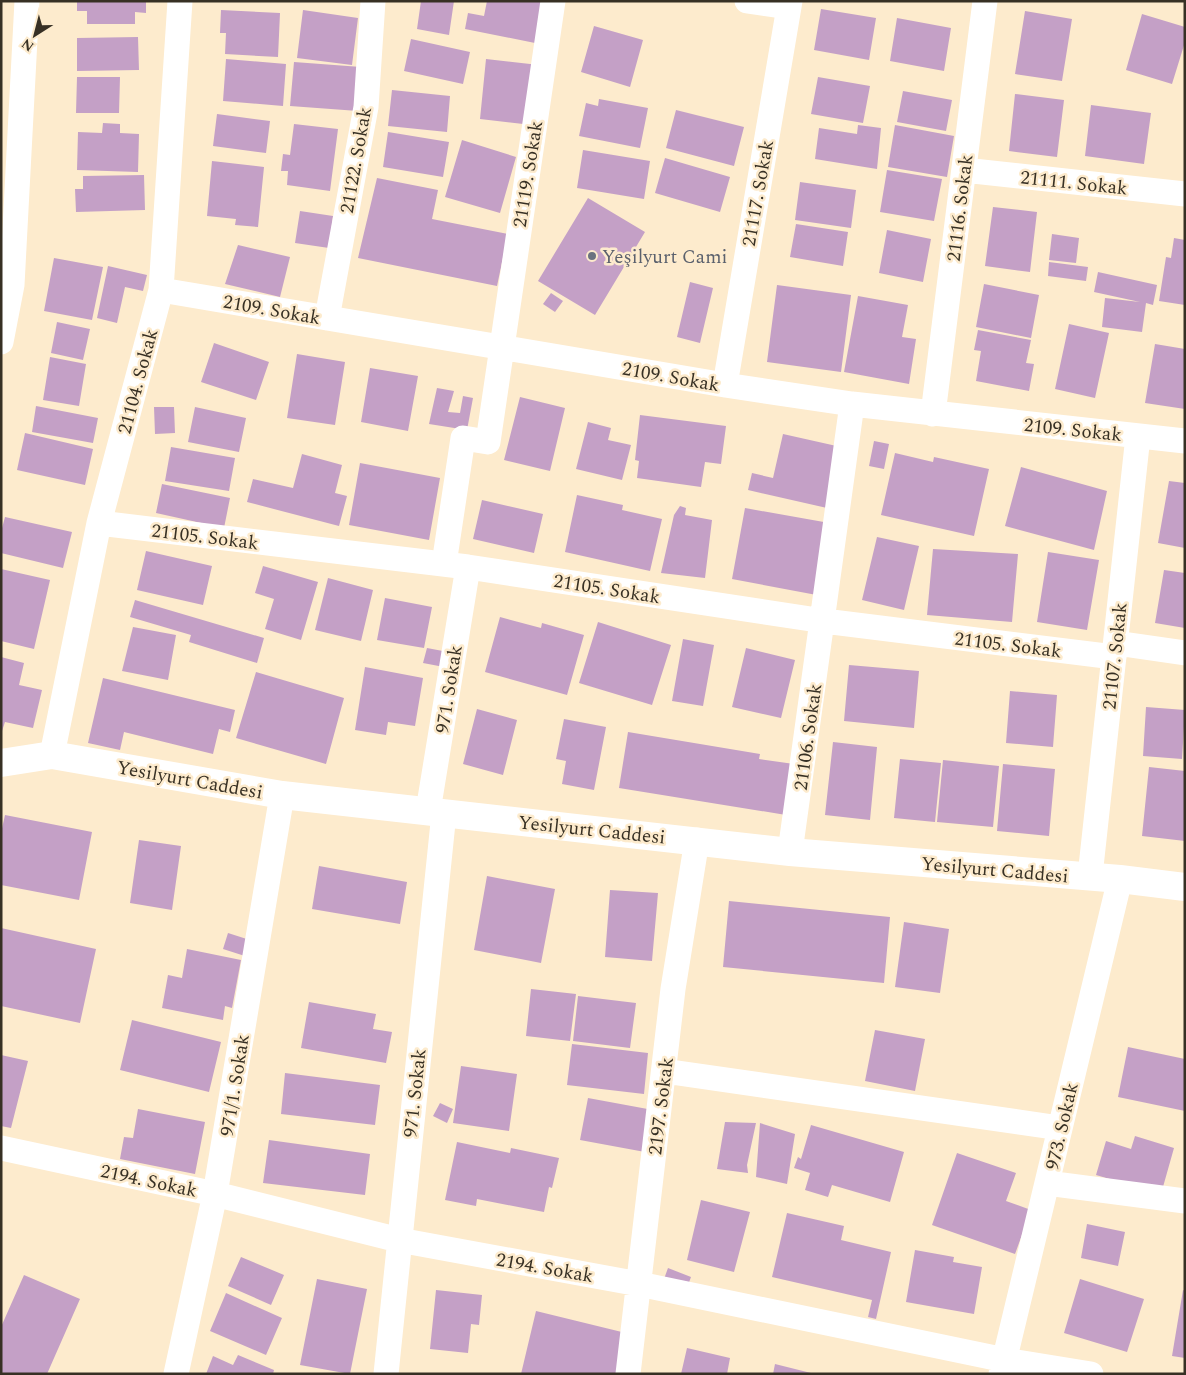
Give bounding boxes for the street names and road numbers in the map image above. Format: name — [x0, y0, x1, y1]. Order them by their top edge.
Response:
street label: 21122. Sokak — [333, 104, 380, 216]
street label: 21119. Sokak — [506, 118, 551, 230]
street label: 21117. Sokak — [735, 137, 782, 249]
street label: 21116. Sokak — [940, 153, 981, 263]
street label: 21111. Sokak — [1019, 163, 1129, 204]
street label: 2109. Sokak — [221, 288, 323, 333]
street label: 21104. Sokak — [110, 325, 167, 437]
street label: 2109. Sokak — [620, 355, 722, 400]
street label: 2109. Sokak — [1022, 411, 1124, 450]
street label: 21105. Sokak — [150, 517, 260, 558]
street label: 21105. Sokak — [551, 567, 663, 612]
street label: 21107. Sokak — [1095, 601, 1136, 711]
street label: 21105. Sokak — [953, 625, 1063, 666]
street label: 971. Sokak — [428, 643, 471, 735]
street label: 21106. Sokak — [787, 681, 830, 793]
street label: Yesilyurt Caddesi — [114, 753, 265, 808]
street label: Yesilyurt Caddesi — [517, 808, 667, 853]
street label: Yesilyurt Caddesi — [920, 850, 1070, 891]
street label: 971/1. Sokak — [213, 1032, 258, 1138]
street label: 971. Sokak — [396, 1047, 435, 1139]
street label: 2197. Sokak — [641, 1055, 682, 1157]
street label: 973. Sokak — [1038, 1079, 1087, 1173]
street label: 2194. Sokak — [98, 1157, 200, 1206]
street label: 2194. Sokak — [494, 1246, 596, 1291]

